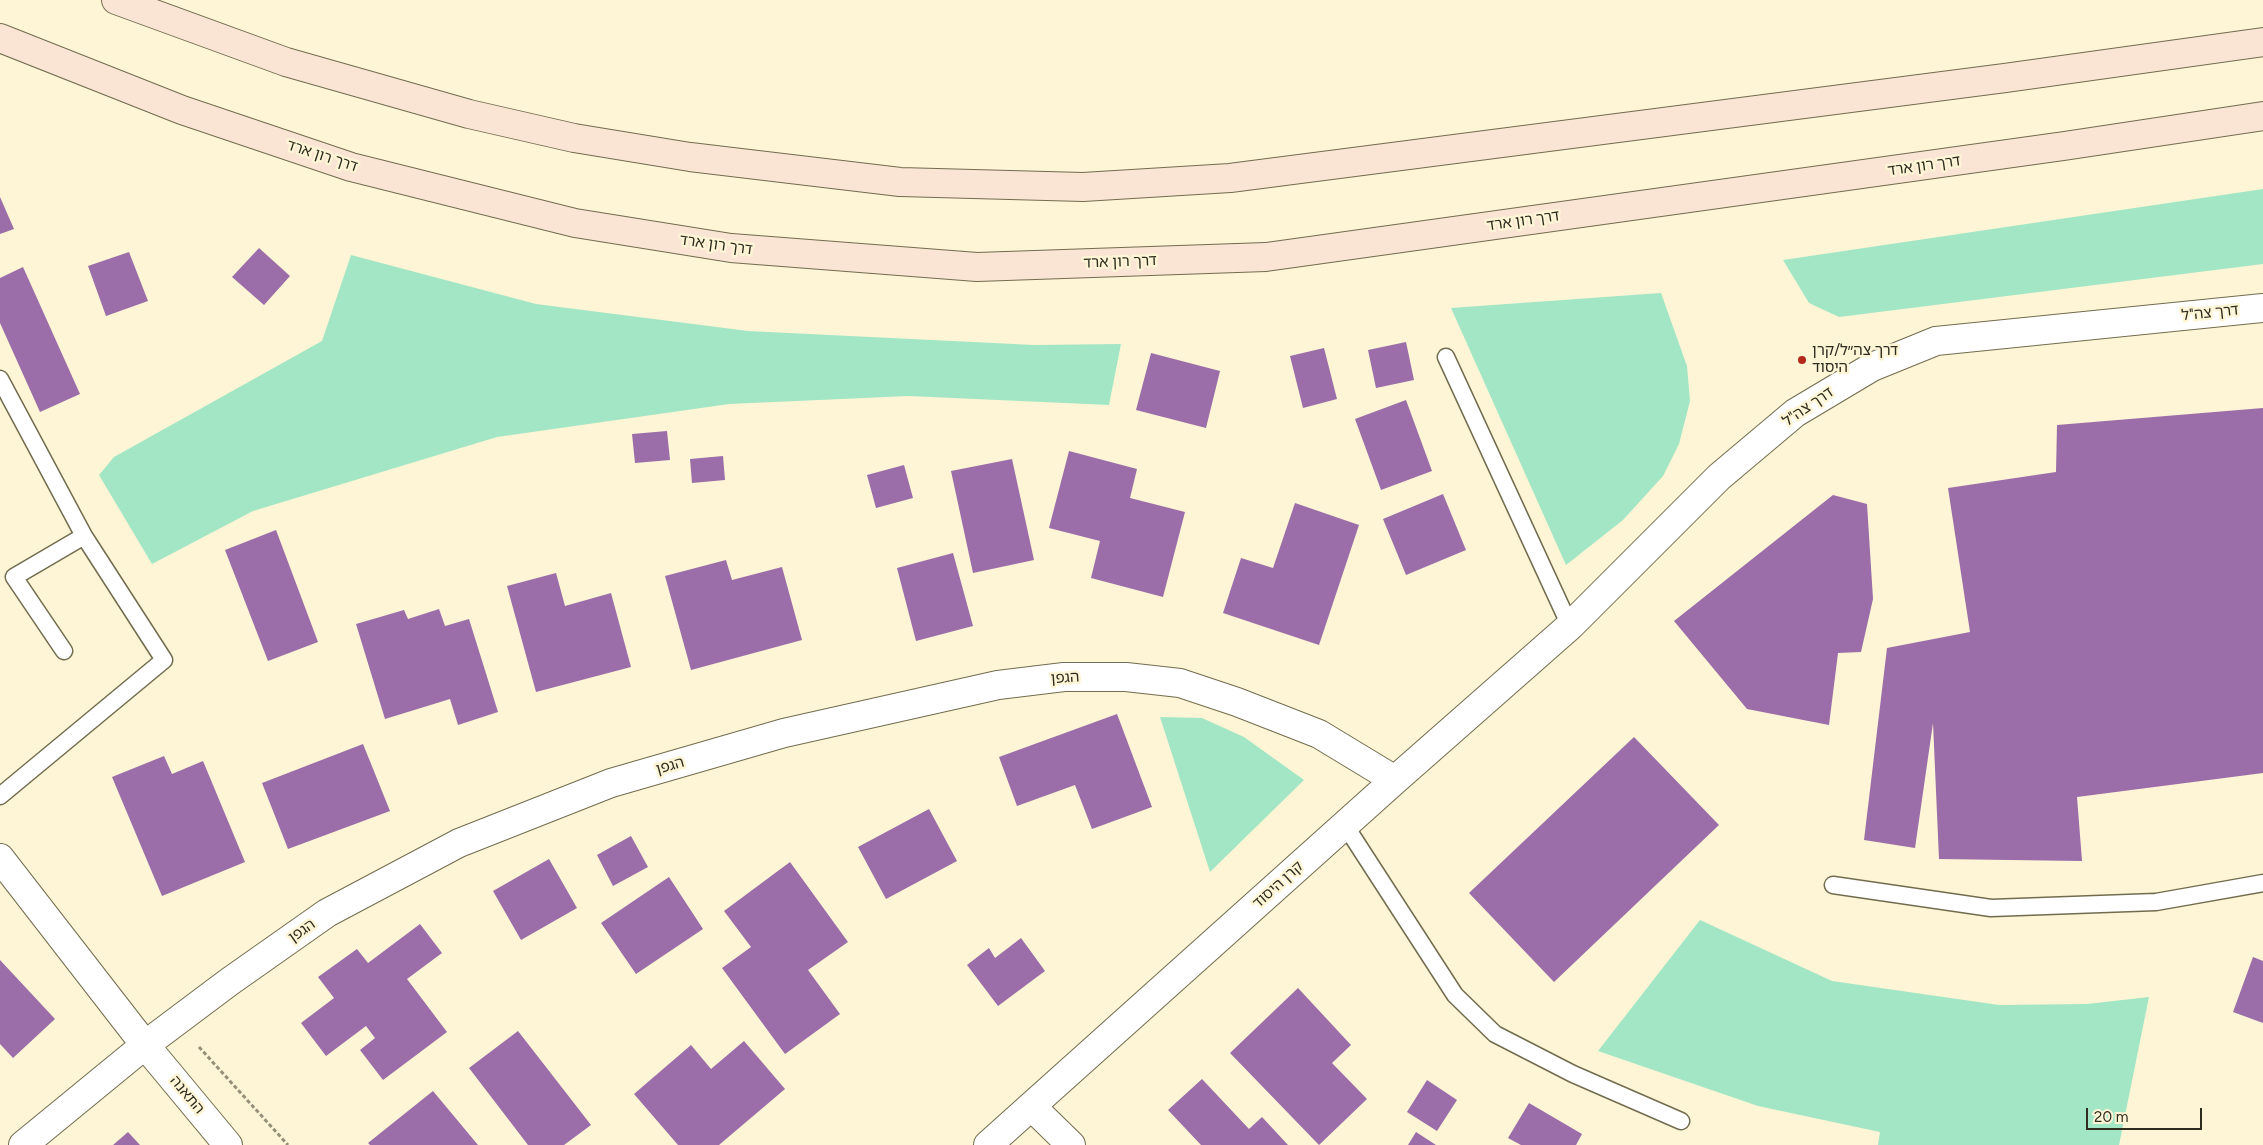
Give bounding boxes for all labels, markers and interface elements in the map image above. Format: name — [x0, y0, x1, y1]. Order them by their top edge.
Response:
street label: דרך רון ארד — [284, 136, 360, 176]
street label: דרך רון ארד — [1886, 152, 1962, 180]
street label: דרך רון ארד — [1485, 207, 1561, 235]
street label: דרך רון ארד — [678, 231, 754, 259]
street label: דרך רון ארד — [1083, 252, 1157, 272]
street label: דרך צה"ל — [2180, 301, 2240, 325]
place label: דרך צה״ל/קרן היסוד — [1812, 342, 1898, 377]
marker: דרך צה״ל/קרן היסוד — [1796, 354, 1808, 366]
street label: דרך צה"ל — [1779, 383, 1837, 431]
street label: הגפן — [1050, 668, 1080, 688]
street label: הגפן — [654, 753, 686, 779]
street label: קרן היסוד — [1249, 858, 1307, 912]
street label: הגפן — [285, 915, 319, 947]
street label: התאנה — [166, 1072, 208, 1118]
scale bar — [2088, 1098, 2204, 1130]
text: 20 m — [2094, 1108, 2128, 1126]

